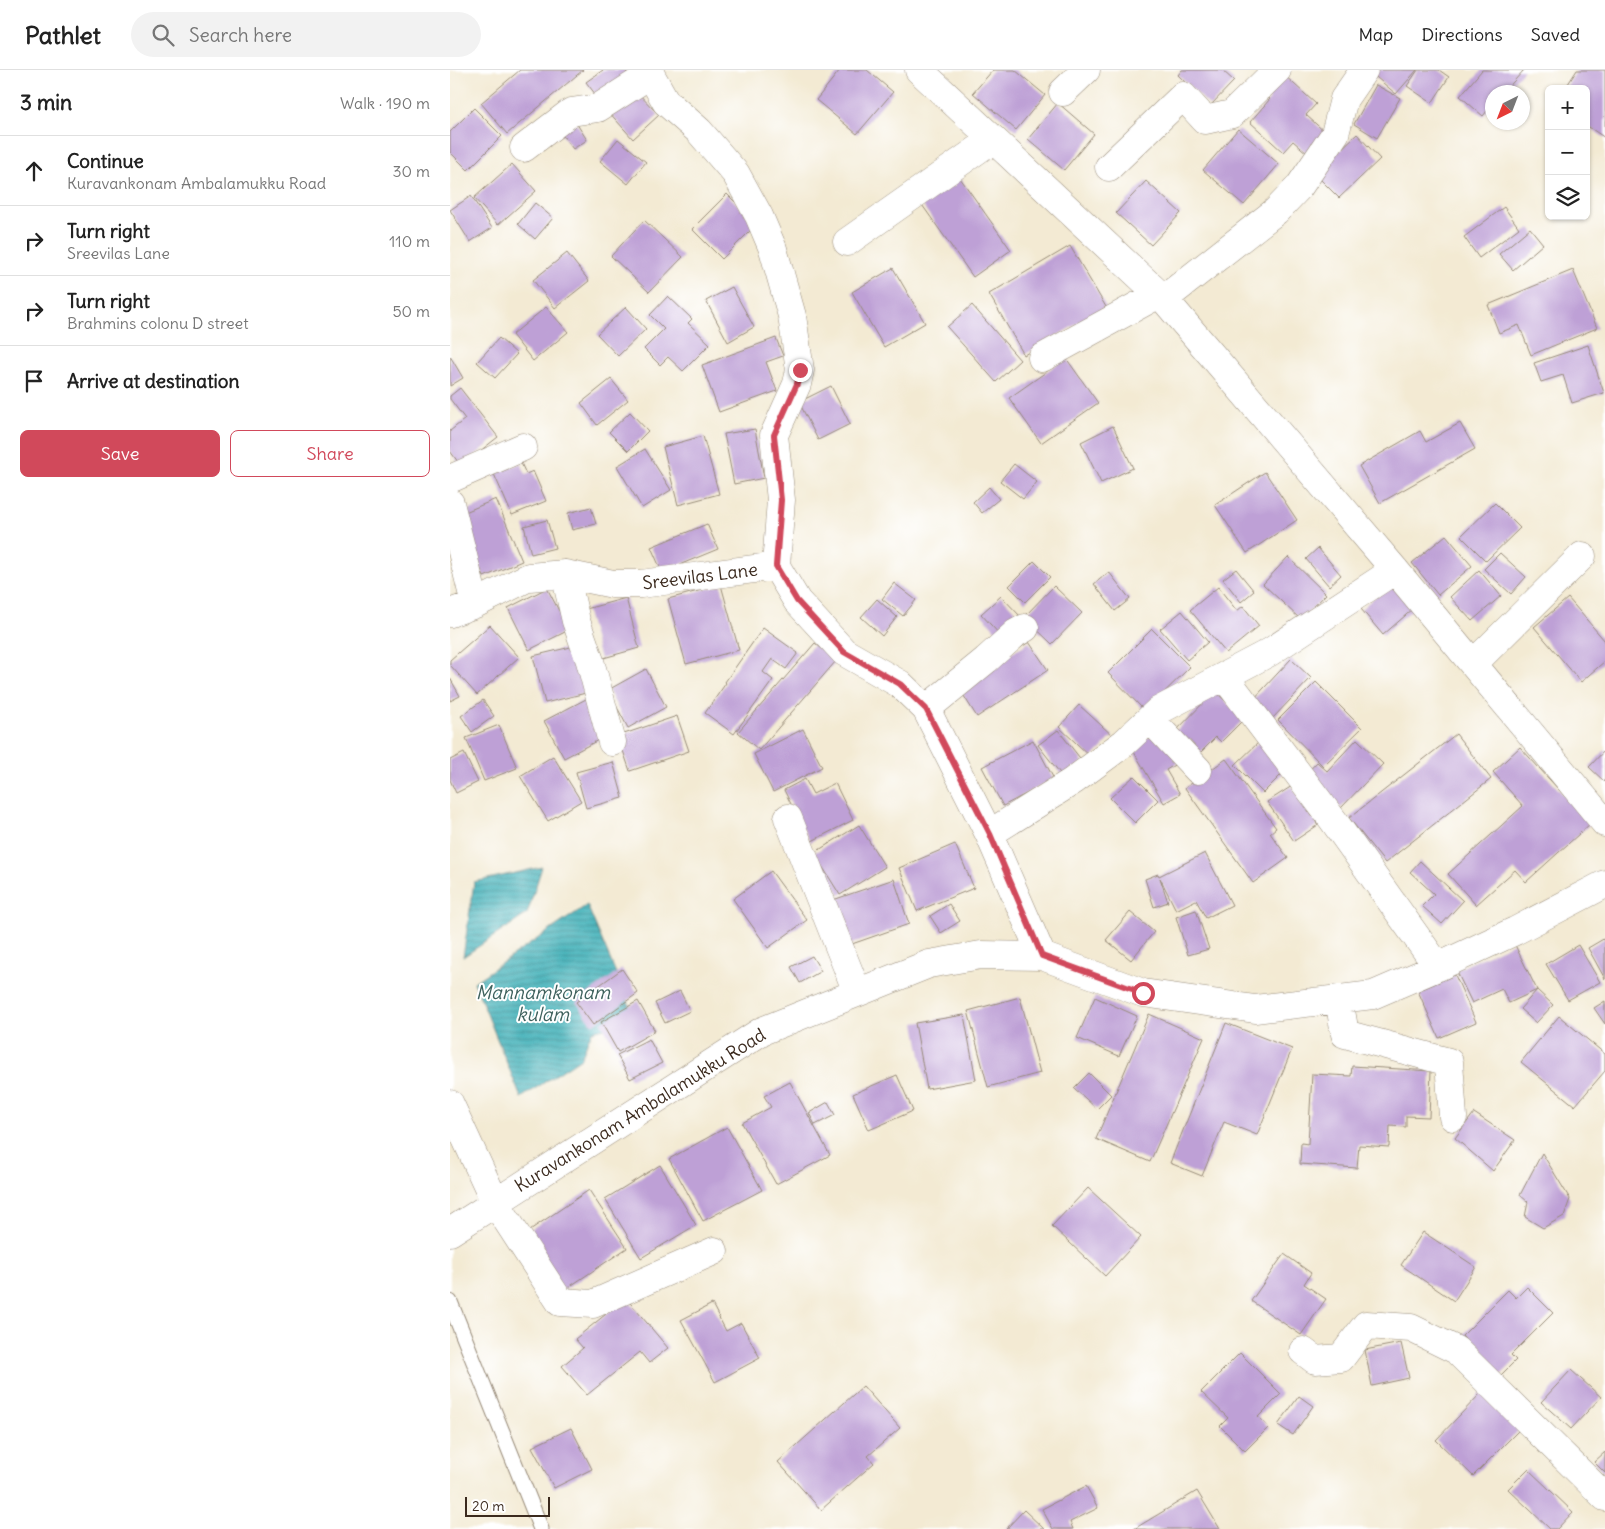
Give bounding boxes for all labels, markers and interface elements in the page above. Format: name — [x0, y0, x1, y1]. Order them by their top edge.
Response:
search box — [131, 12, 481, 57]
text: Pathlet — [25, 20, 101, 50]
icon: search — [149, 21, 177, 49]
text: Search here — [189, 23, 292, 47]
text: Map — [1358, 23, 1393, 46]
text: Directions — [1421, 23, 1503, 46]
text: Saved — [1531, 23, 1580, 46]
north arrow — [1485, 85, 1530, 130]
map controls — [1545, 85, 1590, 220]
button: + — [1545, 85, 1590, 130]
text: 3 min — [20, 89, 72, 116]
text: Walk · 190 m — [340, 93, 430, 113]
button: − — [1545, 130, 1590, 175]
text: Continue — [67, 149, 144, 173]
icon: ahead — [20, 157, 48, 185]
text: 30 m — [393, 161, 430, 181]
text: Kuravankonam Ambalamukku Road — [67, 173, 326, 193]
button: layers — [1545, 175, 1590, 220]
text: Turn right — [67, 219, 150, 243]
icon: right — [20, 227, 48, 255]
text: 110 m — [389, 231, 430, 251]
text: Sreevilas Lane — [67, 243, 170, 263]
text: Turn right — [67, 289, 150, 313]
icon: right — [20, 297, 48, 325]
text: 50 m — [392, 301, 430, 321]
text: Brahmins colonu D street — [67, 313, 249, 333]
route end — [789, 359, 812, 382]
icon: arrive — [20, 367, 48, 395]
text: Arrive at destination — [67, 369, 240, 393]
button: Save — [20, 430, 220, 477]
button: Share — [230, 430, 430, 477]
street label: Sreevilas Lane — [641, 558, 759, 594]
water label: Mannamkonam kulam — [476, 980, 611, 1026]
route start — [1132, 982, 1155, 1005]
street label: Kuravankonam Ambalamukku Road — [510, 1023, 770, 1197]
scale bar — [465, 1494, 550, 1517]
text: 20 m — [472, 1497, 505, 1515]

